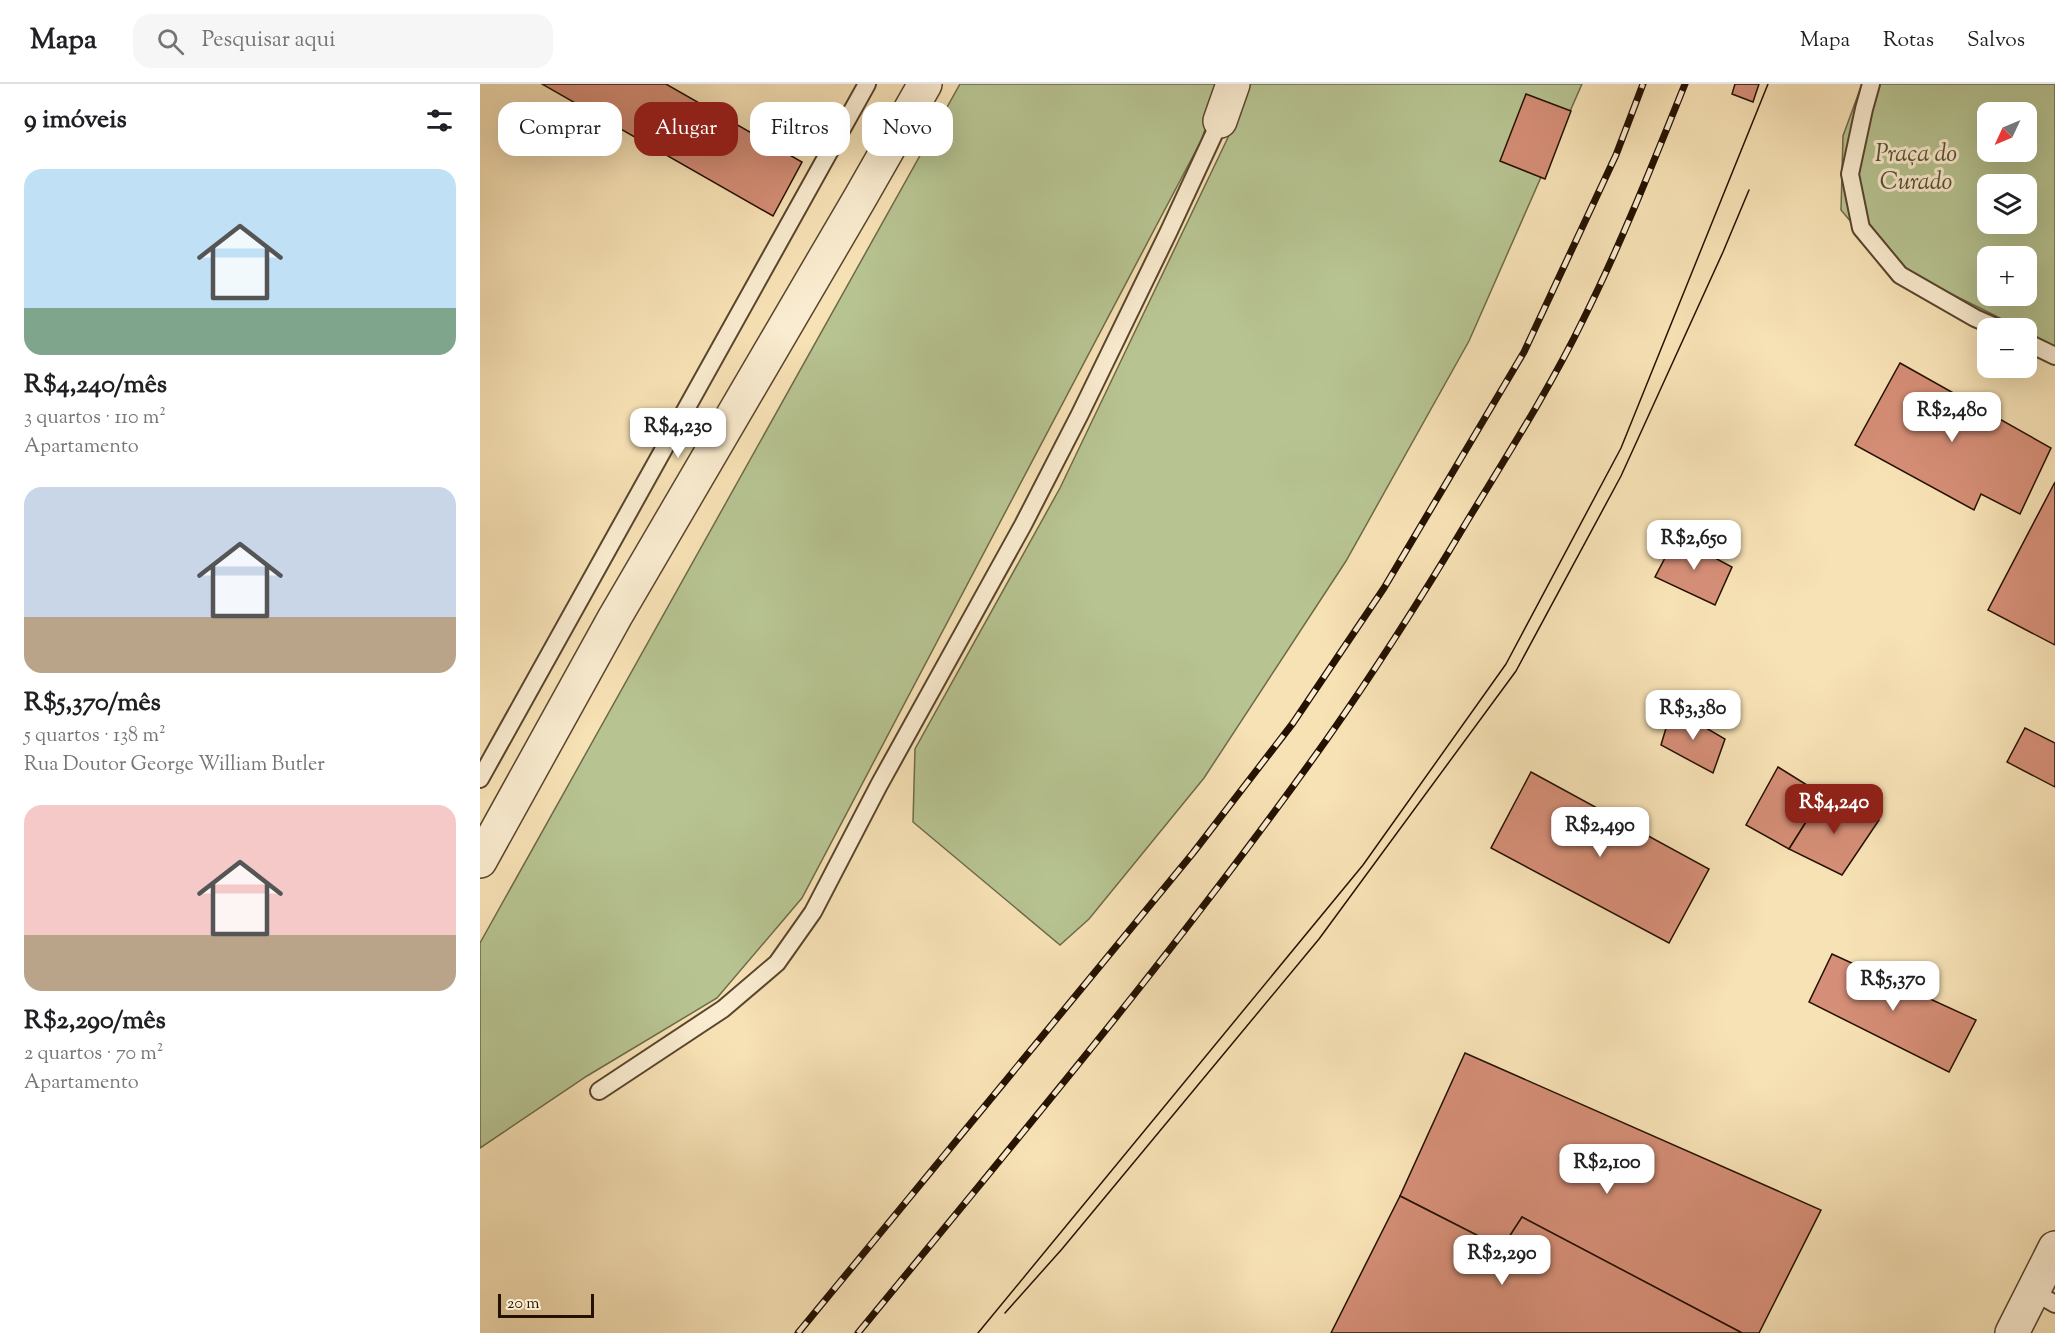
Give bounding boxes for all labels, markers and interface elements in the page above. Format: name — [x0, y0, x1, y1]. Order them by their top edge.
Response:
search box — [133, 14, 553, 68]
text: Mapa — [30, 21, 97, 61]
icon: search — [154, 25, 187, 58]
text: Pesquisar aqui — [202, 25, 335, 57]
text: Mapa — [1800, 26, 1850, 56]
text: Rotas — [1883, 26, 1934, 56]
text: Salvos — [1967, 26, 2025, 56]
text: 9 imóveis — [24, 102, 127, 139]
chip: Comprar — [498, 102, 622, 156]
chip: Alugar — [634, 102, 738, 156]
chip: Filtros — [750, 102, 850, 156]
chip: Novo — [862, 102, 953, 156]
north arrow — [1977, 102, 2037, 162]
map controls — [1977, 102, 2037, 378]
icon: filters — [423, 104, 456, 137]
park label: Praça do Curado — [1875, 138, 1957, 200]
button: layers — [1977, 174, 2037, 234]
icon: home — [186, 208, 294, 316]
button: + — [1977, 246, 2037, 306]
button: − — [1977, 318, 2037, 378]
text: R$4,240/mês — [24, 367, 167, 404]
pin: R$2,480 — [1897, 392, 2007, 443]
text: R$2,480 — [1917, 397, 1987, 426]
text: 3 quartos · 110 m² — [24, 404, 166, 433]
pin: R$4,230 — [623, 408, 733, 459]
text: R$4,230 — [644, 413, 712, 442]
text: Apartamento — [24, 433, 139, 462]
pin: R$2,650 — [1639, 520, 1749, 571]
text: R$2,650 — [1661, 525, 1727, 554]
icon: home — [186, 526, 294, 634]
text: R$5,370/mês — [24, 685, 161, 722]
pin: R$3,380 — [1638, 690, 1748, 741]
text: R$3,380 — [1660, 695, 1726, 724]
text: 5 quartos · 138 m² — [24, 722, 166, 751]
text: Rua Doutor George William Butler — [24, 751, 325, 780]
pin: R$4,240 — [1779, 784, 1889, 835]
text: R$4,240 — [1799, 789, 1869, 818]
pin: R$2,490 — [1545, 807, 1655, 858]
text: R$2,490 — [1565, 812, 1635, 841]
icon: home — [186, 844, 294, 952]
pin: R$5,370 — [1838, 961, 1948, 1012]
text: R$5,370 — [1860, 966, 1926, 995]
text: R$2,290/mês — [24, 1003, 166, 1040]
text: 2 quartos · 70 m² — [24, 1040, 164, 1069]
text: Apartamento — [24, 1069, 139, 1098]
pin: R$2,100 — [1552, 1144, 1662, 1195]
text: R$2,100 — [1573, 1149, 1641, 1178]
pin: R$2,290 — [1447, 1235, 1557, 1286]
text: R$2,290 — [1467, 1240, 1537, 1269]
scale bar — [498, 1291, 594, 1318]
text: 20 m — [507, 1293, 540, 1316]

